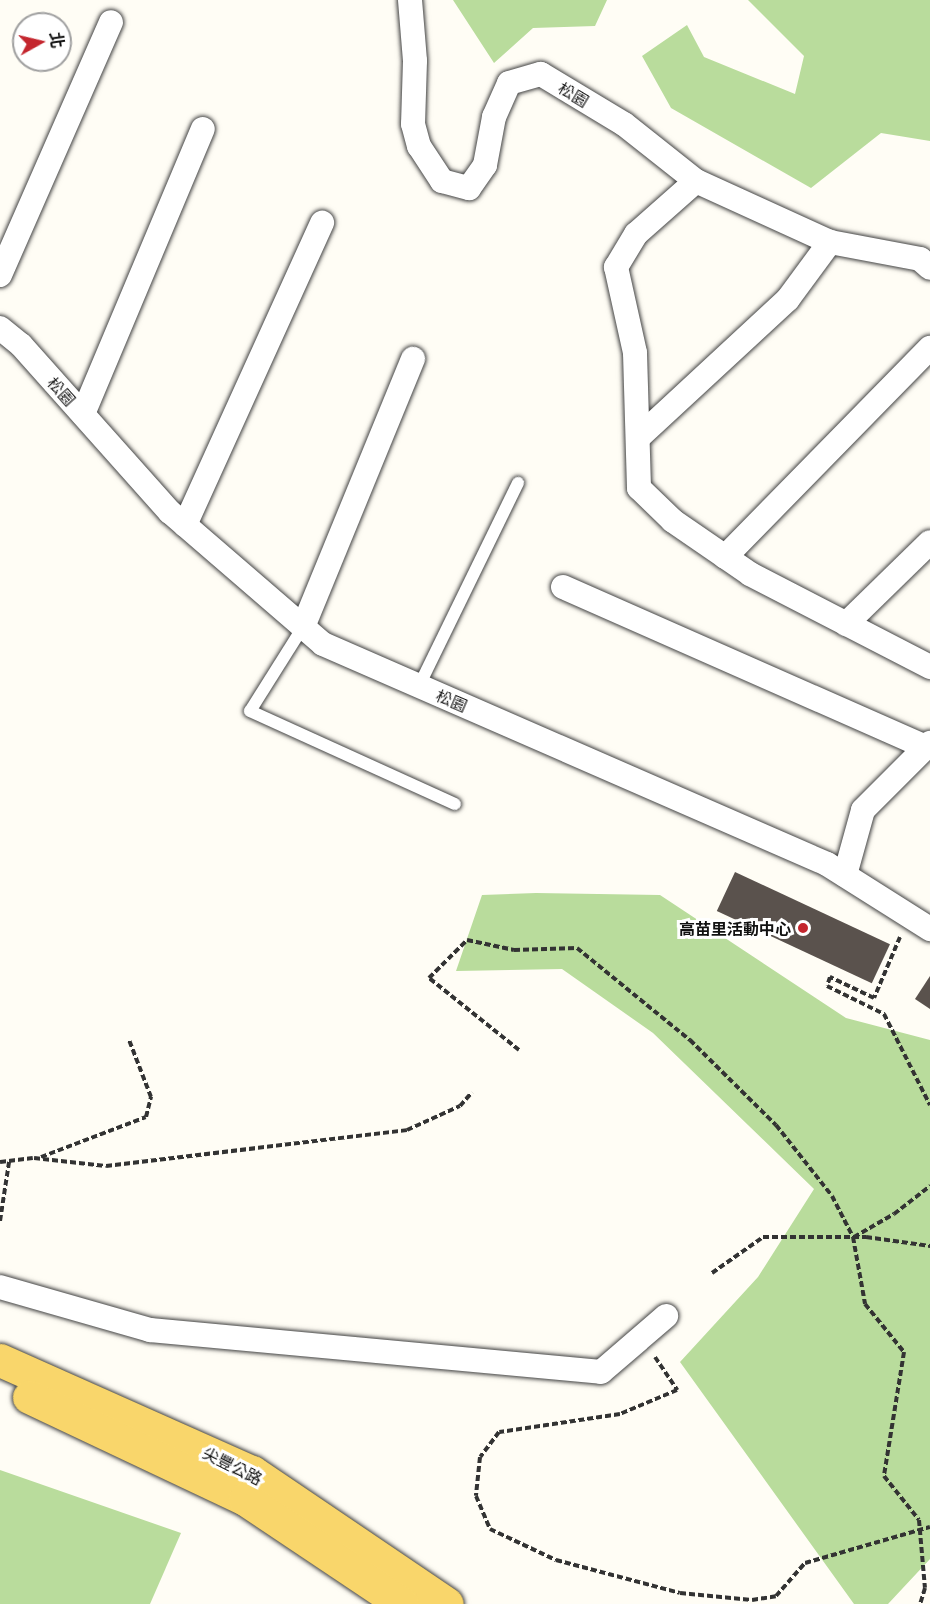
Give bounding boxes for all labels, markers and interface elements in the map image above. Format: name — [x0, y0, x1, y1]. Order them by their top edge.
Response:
north arrow — [12, 12, 72, 72]
text: 北 — [45, 30, 71, 49]
street label: 松園 — [555, 78, 593, 110]
street label: 松園 — [44, 373, 80, 409]
street label: 松園 — [434, 685, 470, 715]
place label: 高苗里活動中心 — [679, 918, 791, 938]
marker: 高苗里活動中心 — [796, 921, 810, 935]
street label: 尖豐公路 — [200, 1442, 266, 1488]

